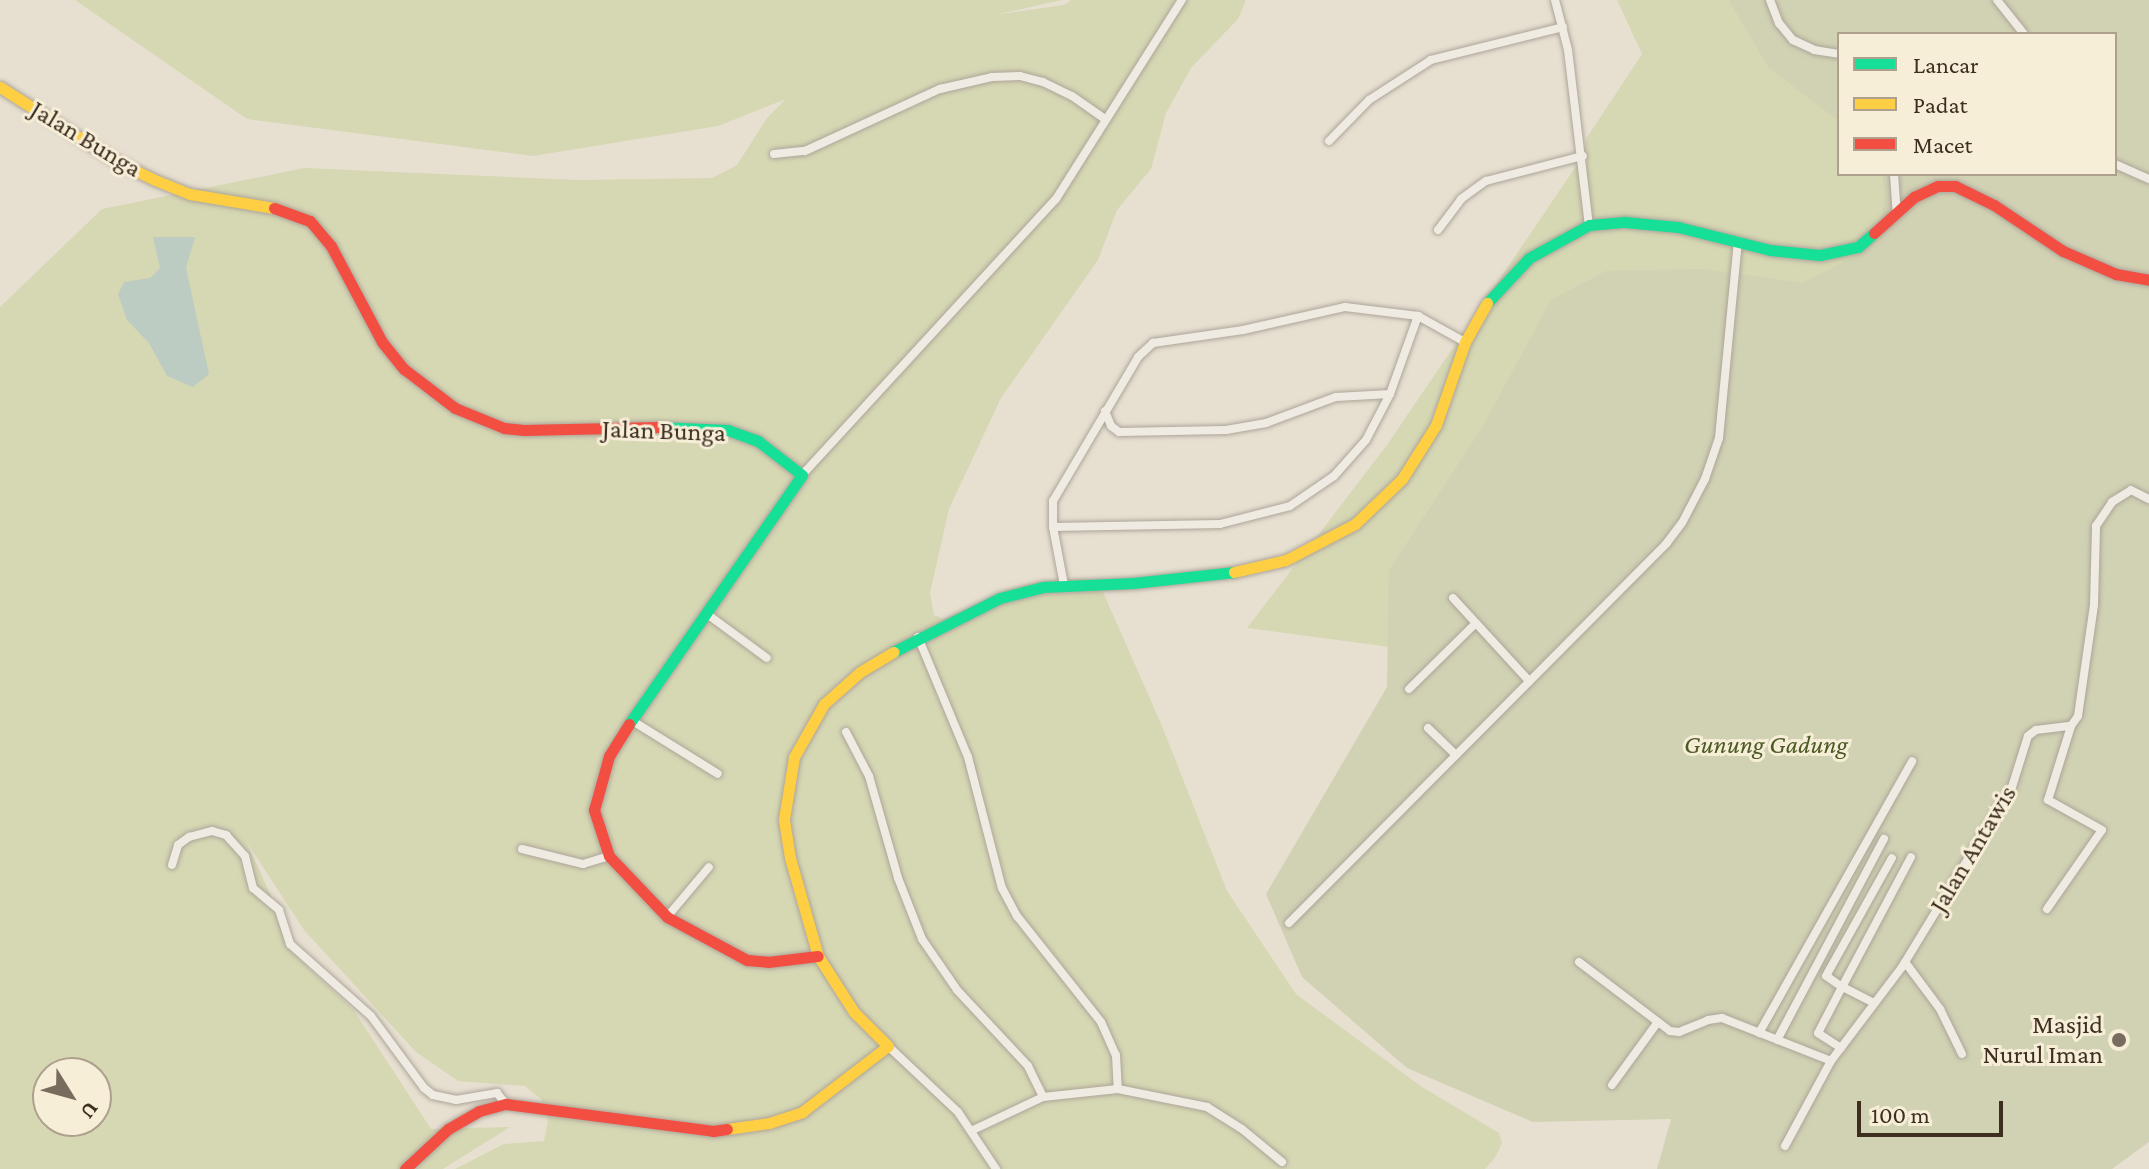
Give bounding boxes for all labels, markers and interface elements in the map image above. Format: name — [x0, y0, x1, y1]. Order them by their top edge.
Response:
legend — [1837, 32, 2117, 176]
text: Lancar — [1913, 51, 1979, 78]
text: Padat — [1913, 91, 1968, 118]
street label: Jalan Bunga — [25, 94, 147, 184]
text: Macet — [1913, 131, 1972, 158]
street label: Jalan Bunga — [602, 413, 726, 449]
park label: Gunung Gadung — [1684, 729, 1848, 761]
street label: Jalan Antawis — [1923, 780, 2023, 918]
place label: Masjid Nurul Iman — [1983, 1009, 2103, 1070]
marker: Masjid Nurul Iman — [2110, 1031, 2128, 1049]
north arrow — [32, 1057, 112, 1137]
scale bar — [1861, 1085, 2007, 1135]
text: U — [75, 1097, 104, 1124]
text: 100 m — [1871, 1101, 1930, 1128]

